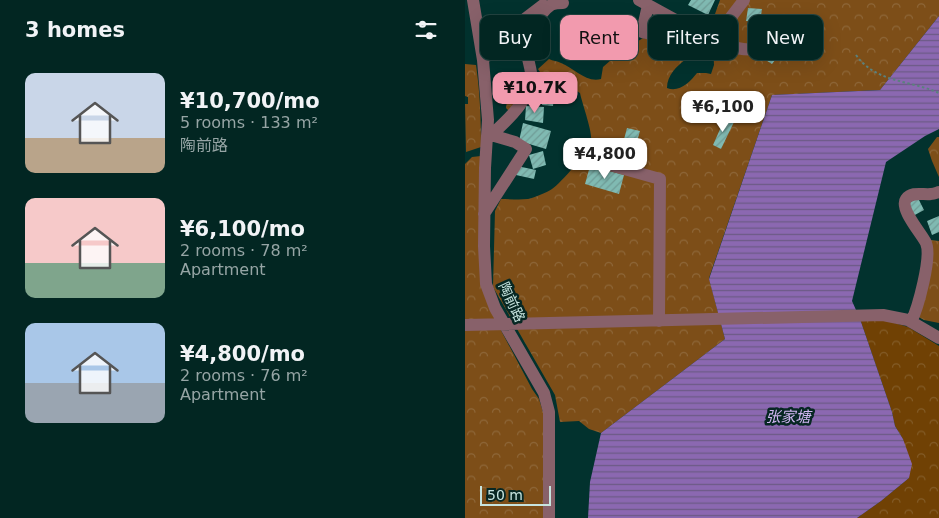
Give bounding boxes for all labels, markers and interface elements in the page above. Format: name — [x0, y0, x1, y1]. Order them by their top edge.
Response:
chip: Buy — [480, 15, 550, 60]
chip: Rent — [560, 15, 638, 60]
chip: Filters — [648, 15, 738, 60]
chip: New — [748, 15, 823, 60]
icon: filters — [412, 16, 440, 44]
text: 3 homes — [25, 18, 125, 42]
pin: ¥10.7K — [494, 72, 576, 114]
text: ¥10.7K — [503, 78, 567, 97]
text: ¥10,700/mo — [180, 89, 320, 113]
pin: ¥6,100 — [682, 90, 764, 133]
icon: home — [65, 93, 125, 153]
text: ¥6,100 — [692, 97, 754, 116]
text: 5 rooms · 133 m² — [180, 113, 318, 132]
text: 陶前路 — [180, 136, 228, 155]
pin: ¥4,800 — [564, 138, 646, 180]
text: ¥4,800 — [574, 144, 636, 163]
text: ¥6,100/mo — [180, 217, 305, 241]
icon: home — [65, 218, 125, 278]
text: 2 rooms · 78 m² — [180, 241, 308, 260]
text: Apartment — [180, 260, 266, 279]
street label: 陶前路 — [496, 280, 528, 324]
text: ¥4,800/mo — [180, 342, 305, 366]
icon: home — [65, 343, 125, 403]
text: 2 rooms · 76 m² — [180, 366, 308, 385]
text: Apartment — [180, 385, 266, 404]
water label: 张家塘 — [765, 408, 813, 426]
scale bar — [480, 483, 551, 506]
text: 50 m — [487, 487, 523, 503]

